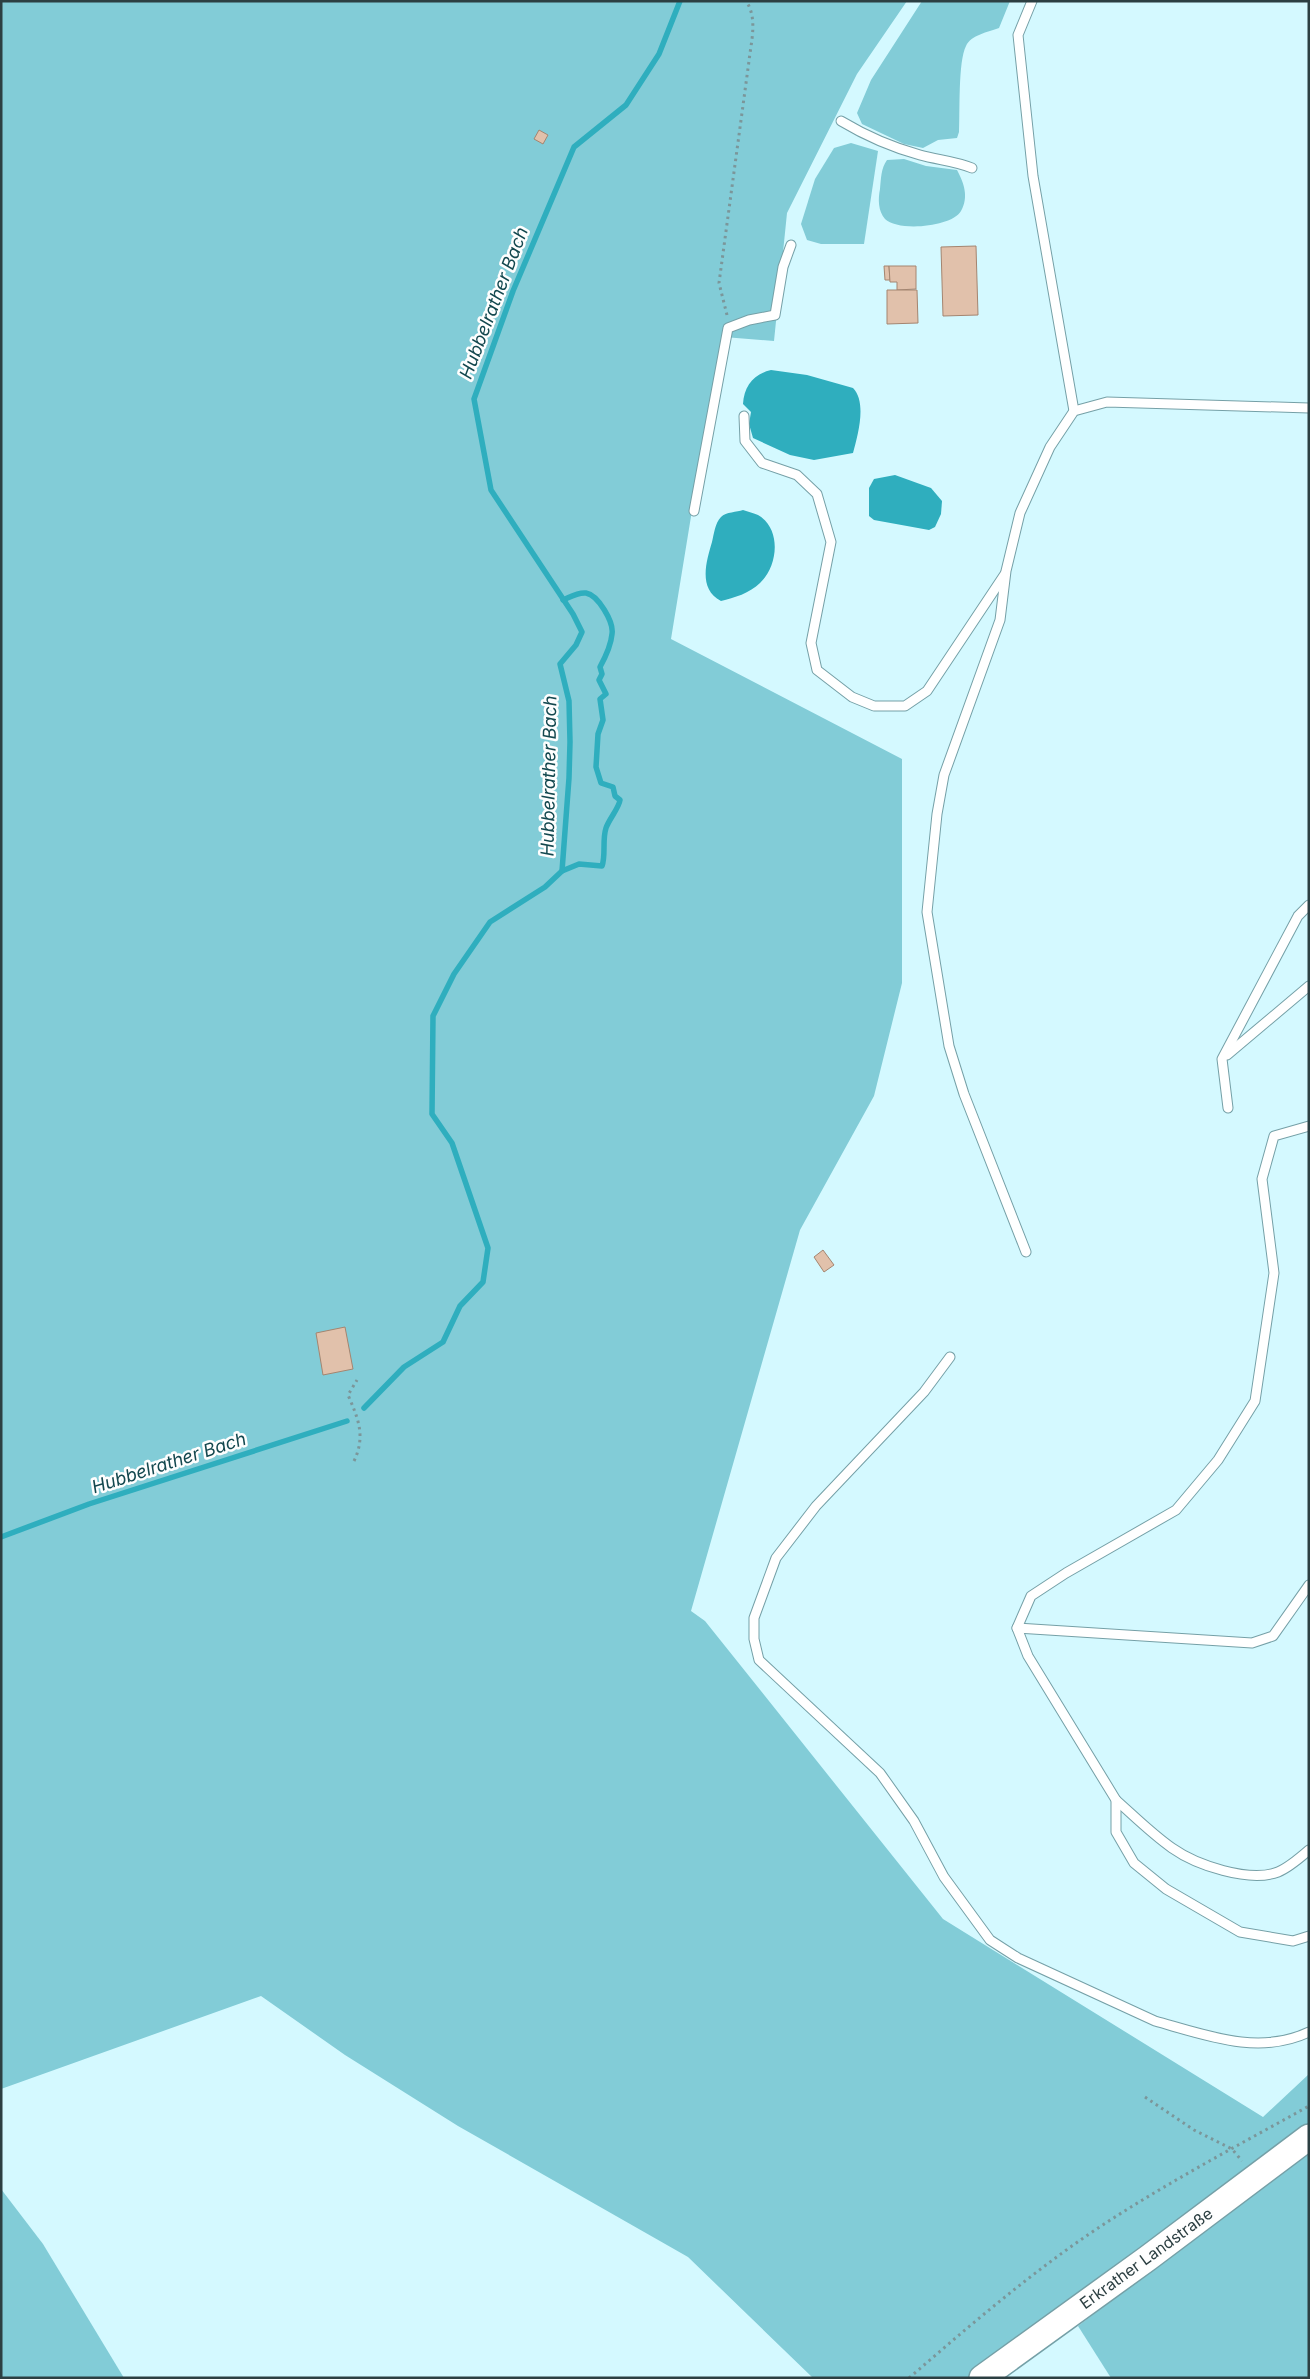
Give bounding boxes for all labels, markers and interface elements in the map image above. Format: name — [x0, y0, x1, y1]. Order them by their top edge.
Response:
water label: Hubbelrather Bach — [455, 224, 532, 382]
water label: Hubbelrather Bach — [537, 695, 560, 857]
water label: Hubbelrather Bach — [89, 1428, 249, 1497]
street label: Erkrather Landstraße — [1076, 2203, 1216, 2313]

